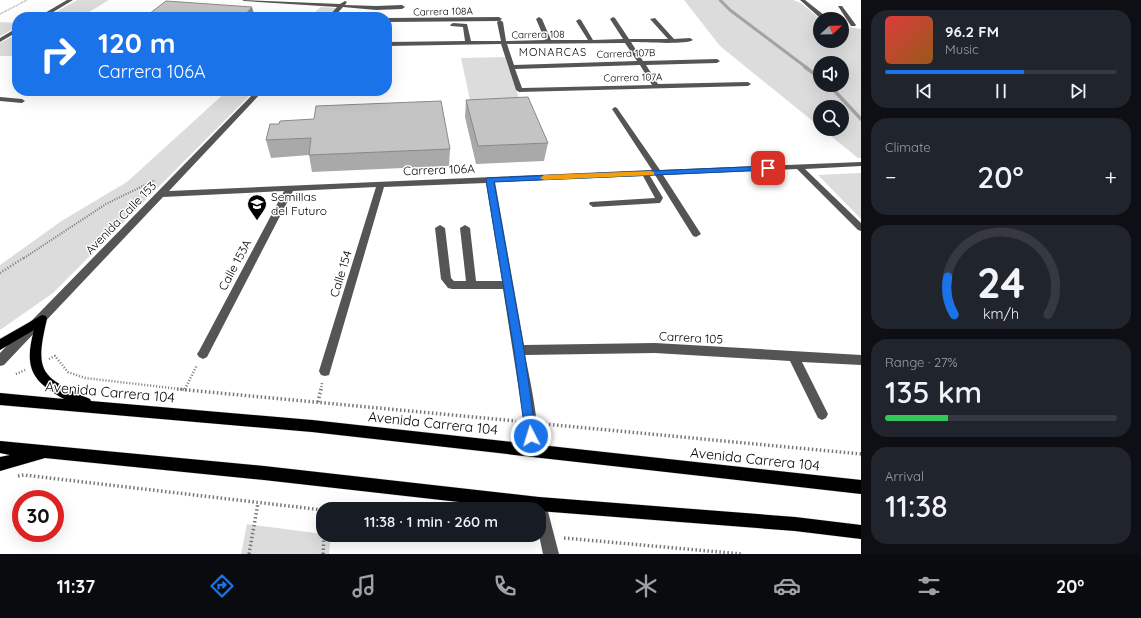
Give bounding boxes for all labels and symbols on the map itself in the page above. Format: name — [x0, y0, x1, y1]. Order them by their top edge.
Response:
street label: Carrera 108A — [413, 4, 474, 19]
north arrow — [813, 12, 849, 48]
street label: Carrera 108 — [511, 28, 565, 41]
district label: MONARCAS — [519, 45, 587, 59]
street label: Carrera 107B — [596, 46, 656, 61]
street label: Carrera 107A — [603, 70, 663, 85]
pin — [751, 151, 785, 185]
street label: Carrera 106A — [403, 161, 475, 178]
street label: Avenida Calle 153 — [82, 178, 159, 257]
place label: Semillas del Futuro — [271, 189, 327, 218]
school or university icon: Semillas del Futuro — [246, 193, 268, 221]
street label: Calle 153A — [215, 236, 254, 293]
street label: Calle 154 — [326, 249, 355, 299]
street label: Carrera 105 — [659, 328, 723, 347]
street label: Avenida Carrera 104 — [44, 377, 176, 407]
street label: Avenida Carrera 104 — [367, 407, 499, 439]
position arrow — [510, 415, 552, 457]
street label: Avenida Carrera 104 — [689, 443, 821, 475]
speed limit sign: 30 — [12, 490, 64, 542]

